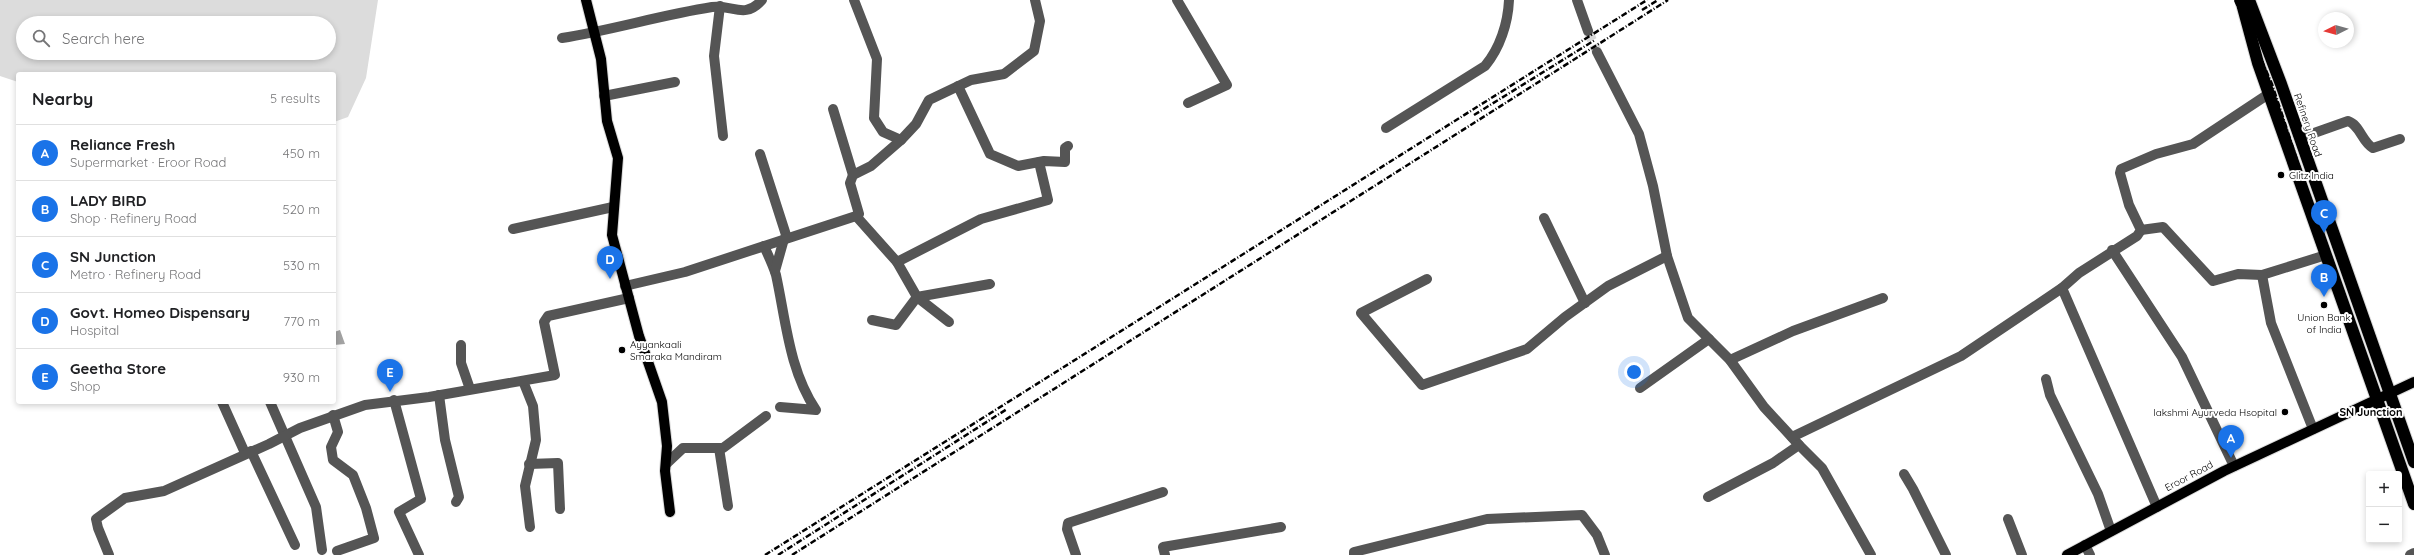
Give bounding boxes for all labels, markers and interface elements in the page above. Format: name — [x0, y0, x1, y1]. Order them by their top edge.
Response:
north arrow — [2318, 12, 2354, 48]
search box — [16, 16, 336, 60]
icon: search — [30, 27, 52, 49]
text: Search here — [62, 29, 145, 48]
text: Nearby — [32, 88, 93, 109]
text: 5 results — [270, 90, 320, 106]
street label: Refinery Road — [2291, 91, 2325, 159]
text: Reliance Fresh — [70, 135, 175, 154]
text: A — [41, 145, 49, 161]
text: 450 m — [283, 145, 320, 161]
text: Supermarket · Eroor Road — [70, 154, 226, 170]
place label: Glitz India — [2289, 169, 2334, 182]
marker: Glitz India — [2276, 170, 2286, 180]
text: LADY BIRD — [70, 191, 146, 210]
pin: C — [2311, 200, 2337, 233]
text: B — [41, 201, 49, 217]
text: 520 m — [283, 201, 320, 217]
text: Shop · Refinery Road — [70, 210, 197, 226]
pin: D — [597, 246, 623, 279]
text: SN Junction — [70, 247, 156, 266]
text: C — [41, 257, 49, 273]
text: 530 m — [283, 257, 320, 273]
pin: B — [2311, 264, 2337, 297]
text: Metro · Refinery Road — [70, 266, 201, 282]
marker: Union Bank of India — [2319, 300, 2329, 310]
text: Govt. Homeo Dispensary — [70, 303, 250, 322]
place label: Union Bank of India — [2297, 311, 2351, 336]
text: D — [40, 313, 50, 329]
text: 770 m — [284, 313, 320, 329]
text: Hospital — [70, 322, 119, 338]
place label: Ayyankaali Smaraka Mandiram — [630, 338, 722, 363]
marker: Ayyankaali Smaraka Mandiram — [617, 345, 627, 355]
text: Geetha Store — [70, 359, 166, 378]
pin: E — [377, 359, 403, 392]
your location — [1624, 362, 1644, 382]
text: E — [41, 369, 49, 385]
text: 930 m — [283, 369, 320, 385]
text: Shop — [70, 378, 100, 394]
district label: SN Junction — [2339, 405, 2403, 419]
place label: lakshmi Ayurveda Hsopital — [2153, 406, 2277, 419]
marker: lakshmi Ayurveda Hsopital — [2280, 407, 2290, 417]
pin: A — [2218, 425, 2244, 458]
street label: Eroor Road — [2163, 458, 2215, 494]
map controls — [2366, 471, 2402, 543]
button: + — [2366, 471, 2402, 507]
button: − — [2366, 507, 2402, 543]

